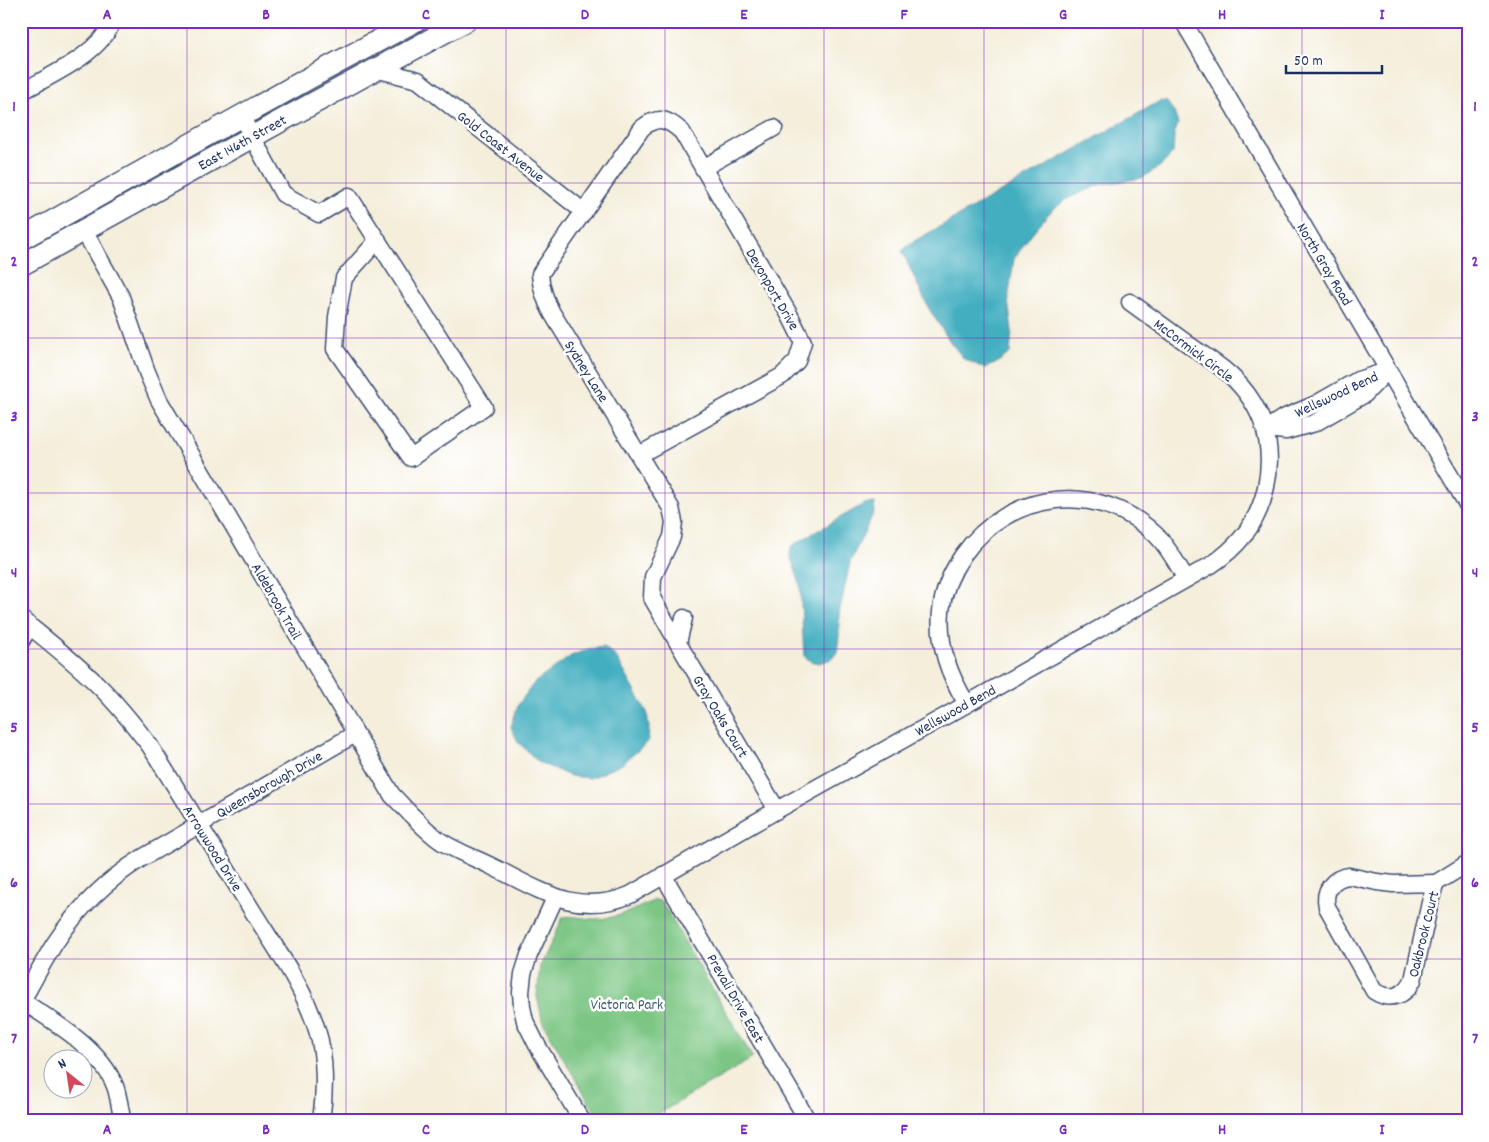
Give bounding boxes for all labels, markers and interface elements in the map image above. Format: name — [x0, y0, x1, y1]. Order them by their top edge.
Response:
text: A — [103, 4, 112, 27]
text: B — [262, 4, 270, 27]
text: C — [422, 4, 430, 27]
text: D — [581, 4, 590, 27]
text: E — [740, 4, 748, 27]
text: F — [900, 4, 908, 27]
text: G — [1059, 4, 1067, 27]
text: H — [1218, 4, 1226, 27]
text: I — [1380, 4, 1386, 27]
scale bar — [1286, 42, 1383, 74]
text: 50 m — [1294, 51, 1323, 73]
text: 1 — [12, 96, 16, 119]
text: 1 — [1473, 96, 1477, 119]
street label: Gold Coast Avenue — [451, 106, 549, 189]
street label: East 146th Street — [195, 110, 292, 177]
street label: North Gray Road — [1290, 219, 1357, 311]
street label: Devonport Drive — [739, 245, 804, 335]
text: 2 — [11, 251, 18, 274]
text: 2 — [1472, 251, 1479, 274]
street label: McCormick Circle — [1148, 314, 1238, 389]
street label: Sydney Lane — [558, 337, 613, 408]
street label: Wellswood Bend — [1291, 367, 1382, 425]
text: 3 — [10, 406, 18, 429]
text: 3 — [1471, 406, 1479, 429]
street label: Aldebrook Trail — [244, 560, 306, 645]
text: 4 — [11, 562, 17, 585]
text: 4 — [1472, 562, 1478, 585]
street label: Gray Oaks Court — [686, 672, 753, 763]
street label: Wellswood Bend — [911, 680, 1001, 743]
text: 5 — [10, 717, 18, 740]
text: 5 — [1471, 717, 1479, 740]
street label: Queensborough Drive — [213, 746, 328, 825]
street label: Arrowwood Drive — [176, 802, 247, 897]
text: 6 — [10, 872, 18, 895]
text: 6 — [1471, 872, 1479, 895]
street label: Oakbrook Court — [1404, 888, 1446, 980]
street label: Prevali Drive East — [700, 950, 769, 1048]
park label: Victoria Park — [591, 995, 663, 1017]
text: 7 — [11, 1028, 17, 1051]
text: 7 — [1472, 1028, 1478, 1051]
north arrow — [42, 1050, 92, 1100]
text: N — [55, 1054, 71, 1075]
text: A — [103, 1119, 112, 1142]
text: B — [262, 1119, 270, 1142]
text: C — [422, 1119, 430, 1142]
text: D — [581, 1119, 590, 1142]
text: E — [740, 1119, 748, 1142]
text: F — [900, 1119, 908, 1142]
text: G — [1059, 1119, 1067, 1142]
text: H — [1218, 1119, 1226, 1142]
text: I — [1380, 1119, 1386, 1142]

